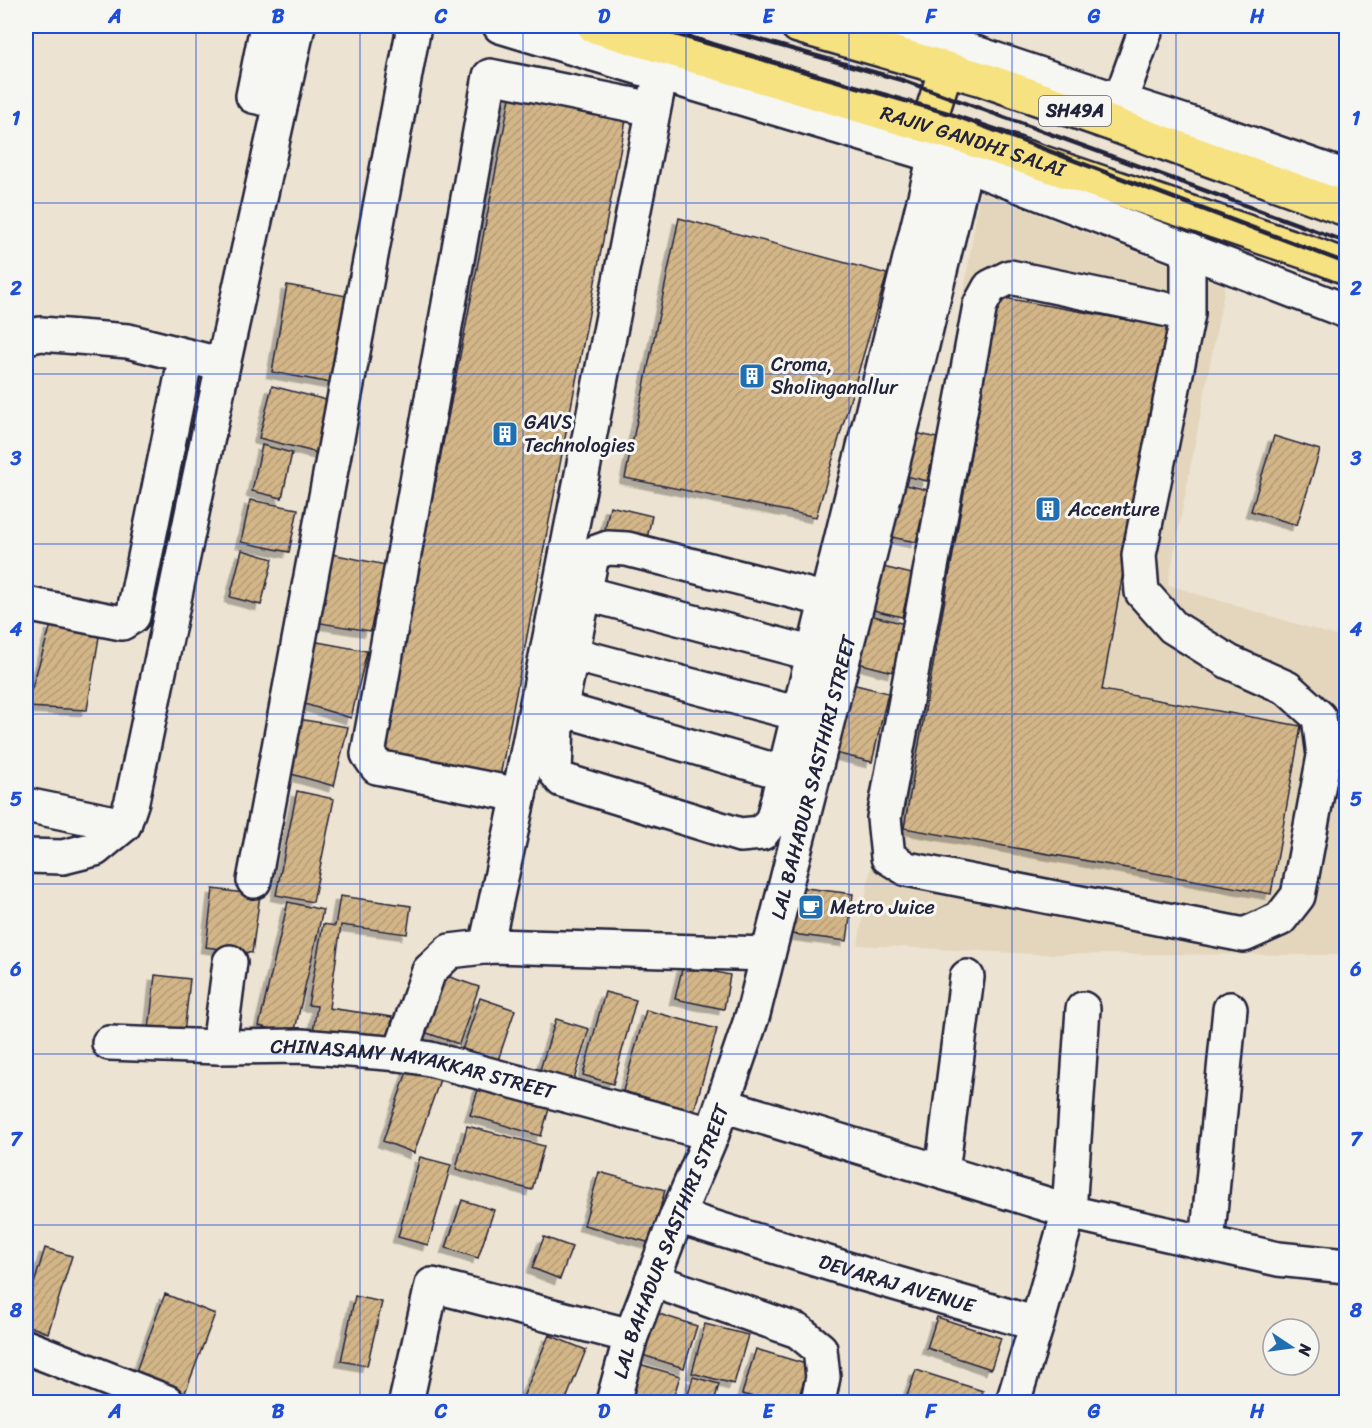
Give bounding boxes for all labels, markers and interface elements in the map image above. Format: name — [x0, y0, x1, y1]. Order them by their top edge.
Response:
text: A — [107, 0, 122, 34]
text: B — [272, 0, 285, 34]
text: C — [434, 0, 448, 34]
text: D — [598, 0, 611, 34]
text: E — [762, 0, 775, 34]
text: F — [925, 0, 938, 34]
text: G — [1087, 0, 1101, 34]
text: H — [1249, 0, 1265, 34]
street label: RAJIV GANDHI SALAI — [876, 95, 1071, 187]
road number: SH49A — [1039, 96, 1111, 126]
text: 1 — [12, 101, 21, 136]
text: 1 — [1352, 101, 1361, 136]
text: 2 — [9, 271, 22, 306]
text: 2 — [1349, 271, 1362, 306]
place label: Croma, Sholinganallur — [771, 347, 899, 405]
building icon: Croma, Sholinganallur — [737, 361, 767, 391]
place label: GAVS Technologies — [524, 405, 636, 463]
building icon: GAVS Technologies — [490, 419, 520, 449]
text: 3 — [10, 441, 22, 476]
text: 3 — [1350, 441, 1362, 476]
place label: Accenture — [1067, 492, 1160, 527]
building icon: Accenture — [1033, 494, 1063, 524]
text: 4 — [9, 612, 23, 647]
text: 4 — [1349, 612, 1363, 647]
street label: LAL BAHADUR SASTHIRI STREET — [760, 631, 866, 923]
text: 5 — [10, 782, 22, 817]
text: 5 — [1350, 782, 1362, 817]
place label: Metro Juice — [830, 890, 935, 925]
cafe icon: Metro Juice — [796, 892, 826, 922]
text: 6 — [9, 952, 22, 987]
text: 6 — [1349, 952, 1362, 987]
street label: CHINASAMY NAYAKKAR STREET — [270, 1028, 560, 1109]
street label: LAL BAHADUR SASTHIRI STREET — [603, 1098, 739, 1382]
text: 7 — [10, 1122, 23, 1157]
text: 7 — [1350, 1122, 1363, 1157]
street label: DEVARAJ AVENUE — [814, 1244, 981, 1323]
text: 8 — [9, 1293, 23, 1328]
text: 8 — [1349, 1293, 1363, 1328]
north arrow — [1261, 1317, 1321, 1377]
text: N — [1290, 1341, 1321, 1360]
text: A — [107, 1394, 122, 1428]
text: B — [272, 1394, 285, 1428]
text: C — [434, 1394, 448, 1428]
text: D — [598, 1394, 611, 1428]
text: E — [762, 1394, 775, 1428]
text: F — [925, 1394, 938, 1428]
text: G — [1087, 1394, 1101, 1428]
text: H — [1249, 1394, 1265, 1428]

